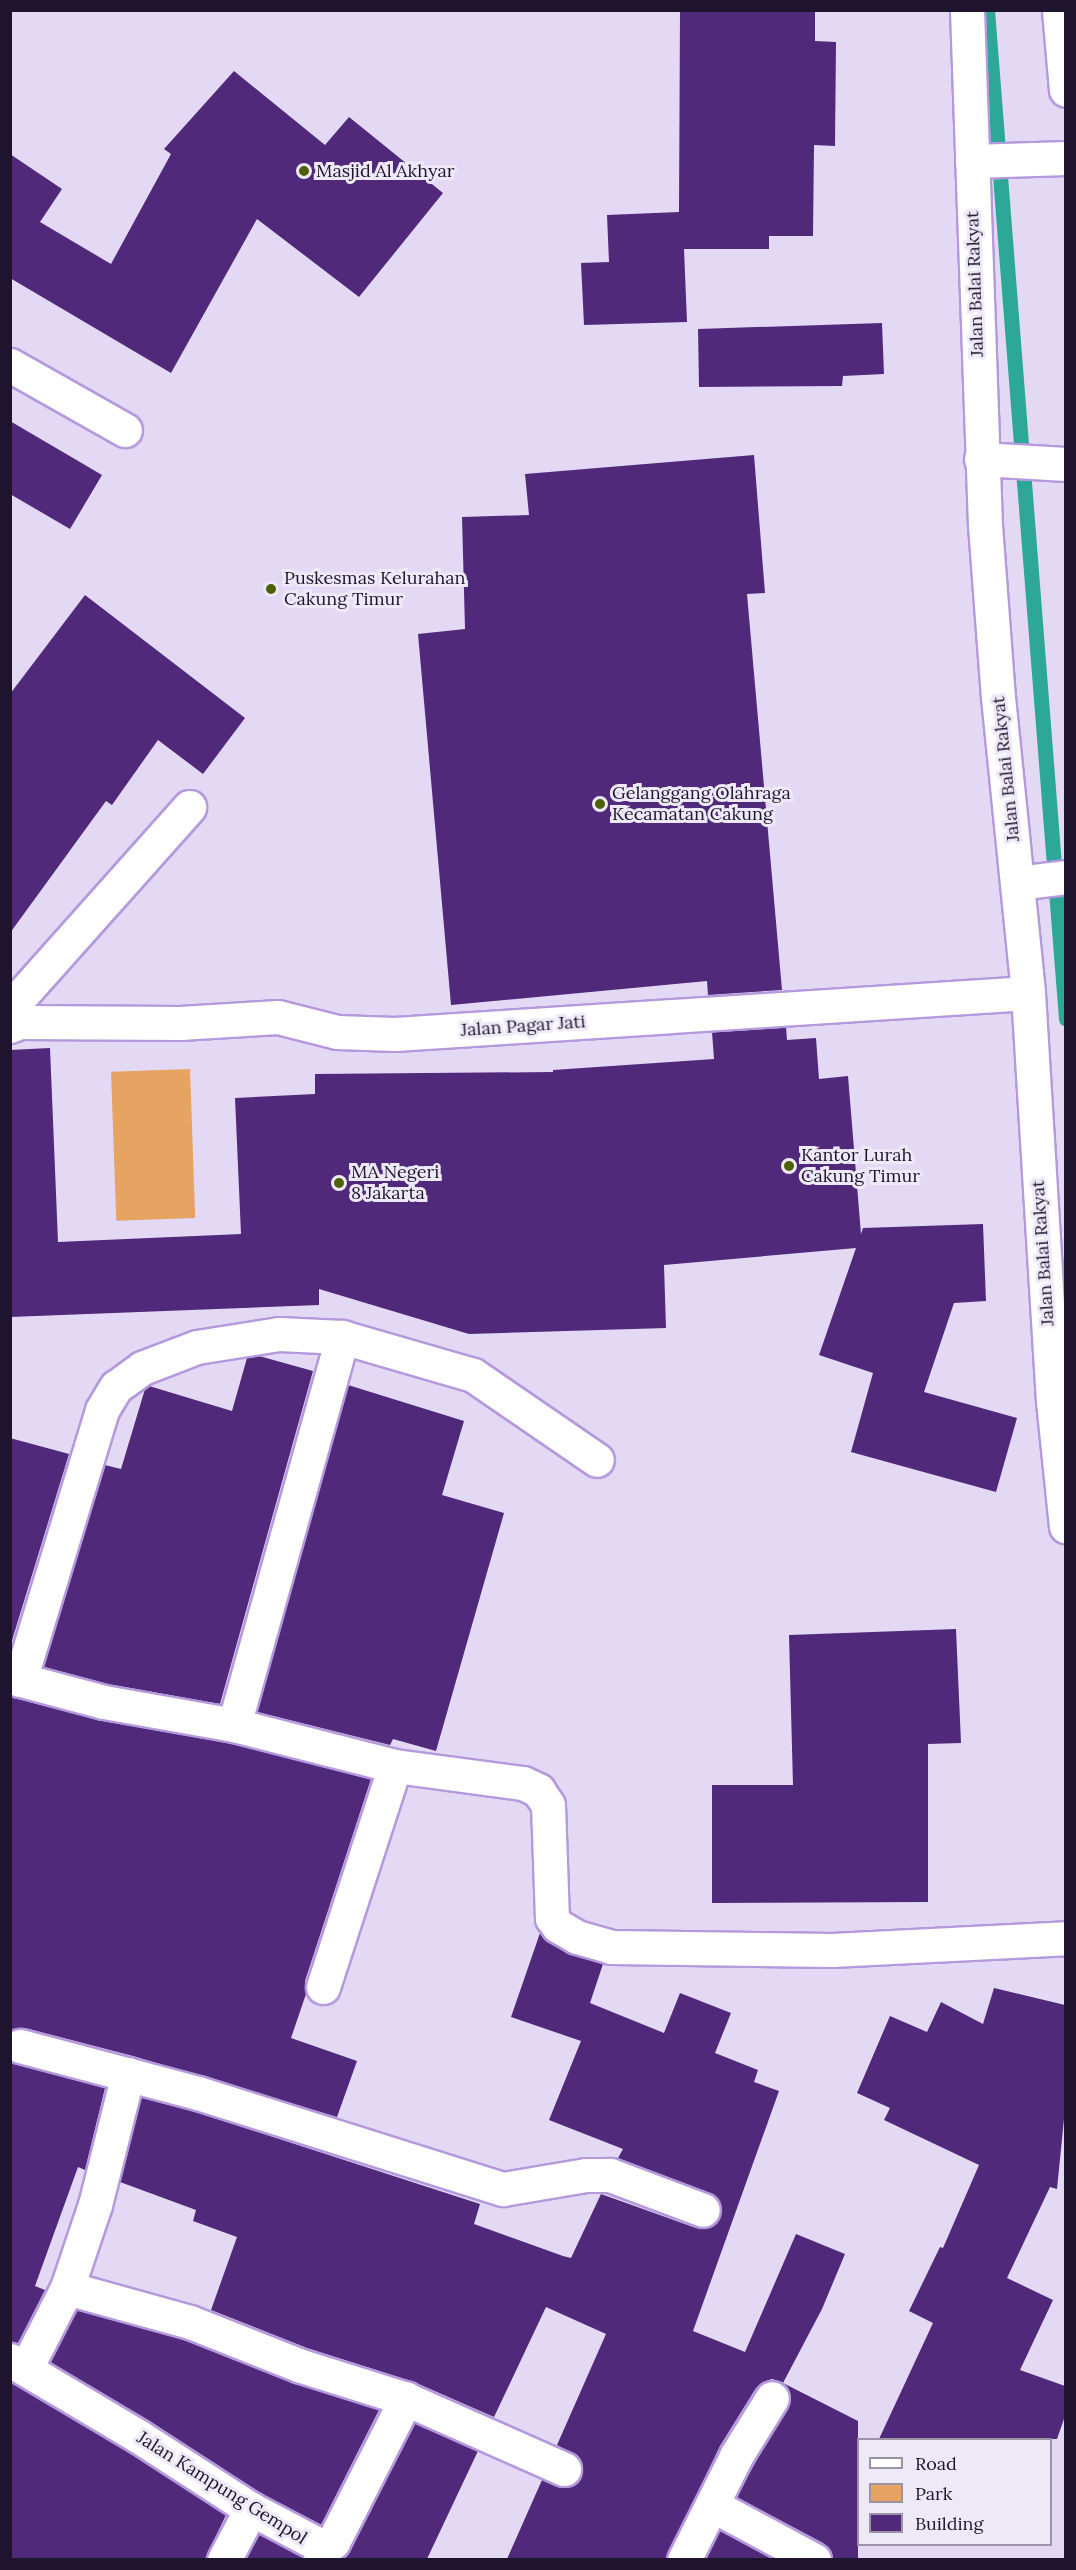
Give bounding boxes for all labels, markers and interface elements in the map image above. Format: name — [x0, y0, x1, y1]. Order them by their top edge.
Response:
place label: Masjid Al Akhyar — [316, 160, 454, 182]
marker: Masjid Al Akhyar — [297, 164, 311, 178]
street label: Jalan Balai Rakyat — [962, 211, 988, 357]
place label: Puskesmas Kelurahan Cakung Timur — [284, 568, 465, 610]
marker: Puskesmas Kelurahan Cakung Timur — [262, 580, 280, 598]
street label: Jalan Balai Rakyat — [988, 695, 1024, 843]
place label: Gelanggang Olahraga Kecamatan Cakung — [612, 783, 791, 826]
marker: Gelanggang Olahraga Kecamatan Cakung — [593, 797, 607, 811]
street label: Jalan Pagar Jati — [460, 1011, 586, 1041]
place label: Kantor Lurah Cakung Timur — [801, 1145, 920, 1188]
marker: Kantor Lurah Cakung Timur — [782, 1159, 796, 1173]
place label: MA Negeri 8 Jakarta — [351, 1162, 439, 1204]
marker: MA Negeri 8 Jakarta — [332, 1176, 346, 1190]
street label: Jalan Balai Rakyat — [1027, 1179, 1059, 1327]
street label: Jalan Kampung Gempol — [133, 2427, 311, 2549]
legend — [857, 2438, 1052, 2546]
text: Road — [915, 2452, 957, 2475]
text: Park — [915, 2482, 952, 2505]
text: Building — [915, 2512, 983, 2535]

